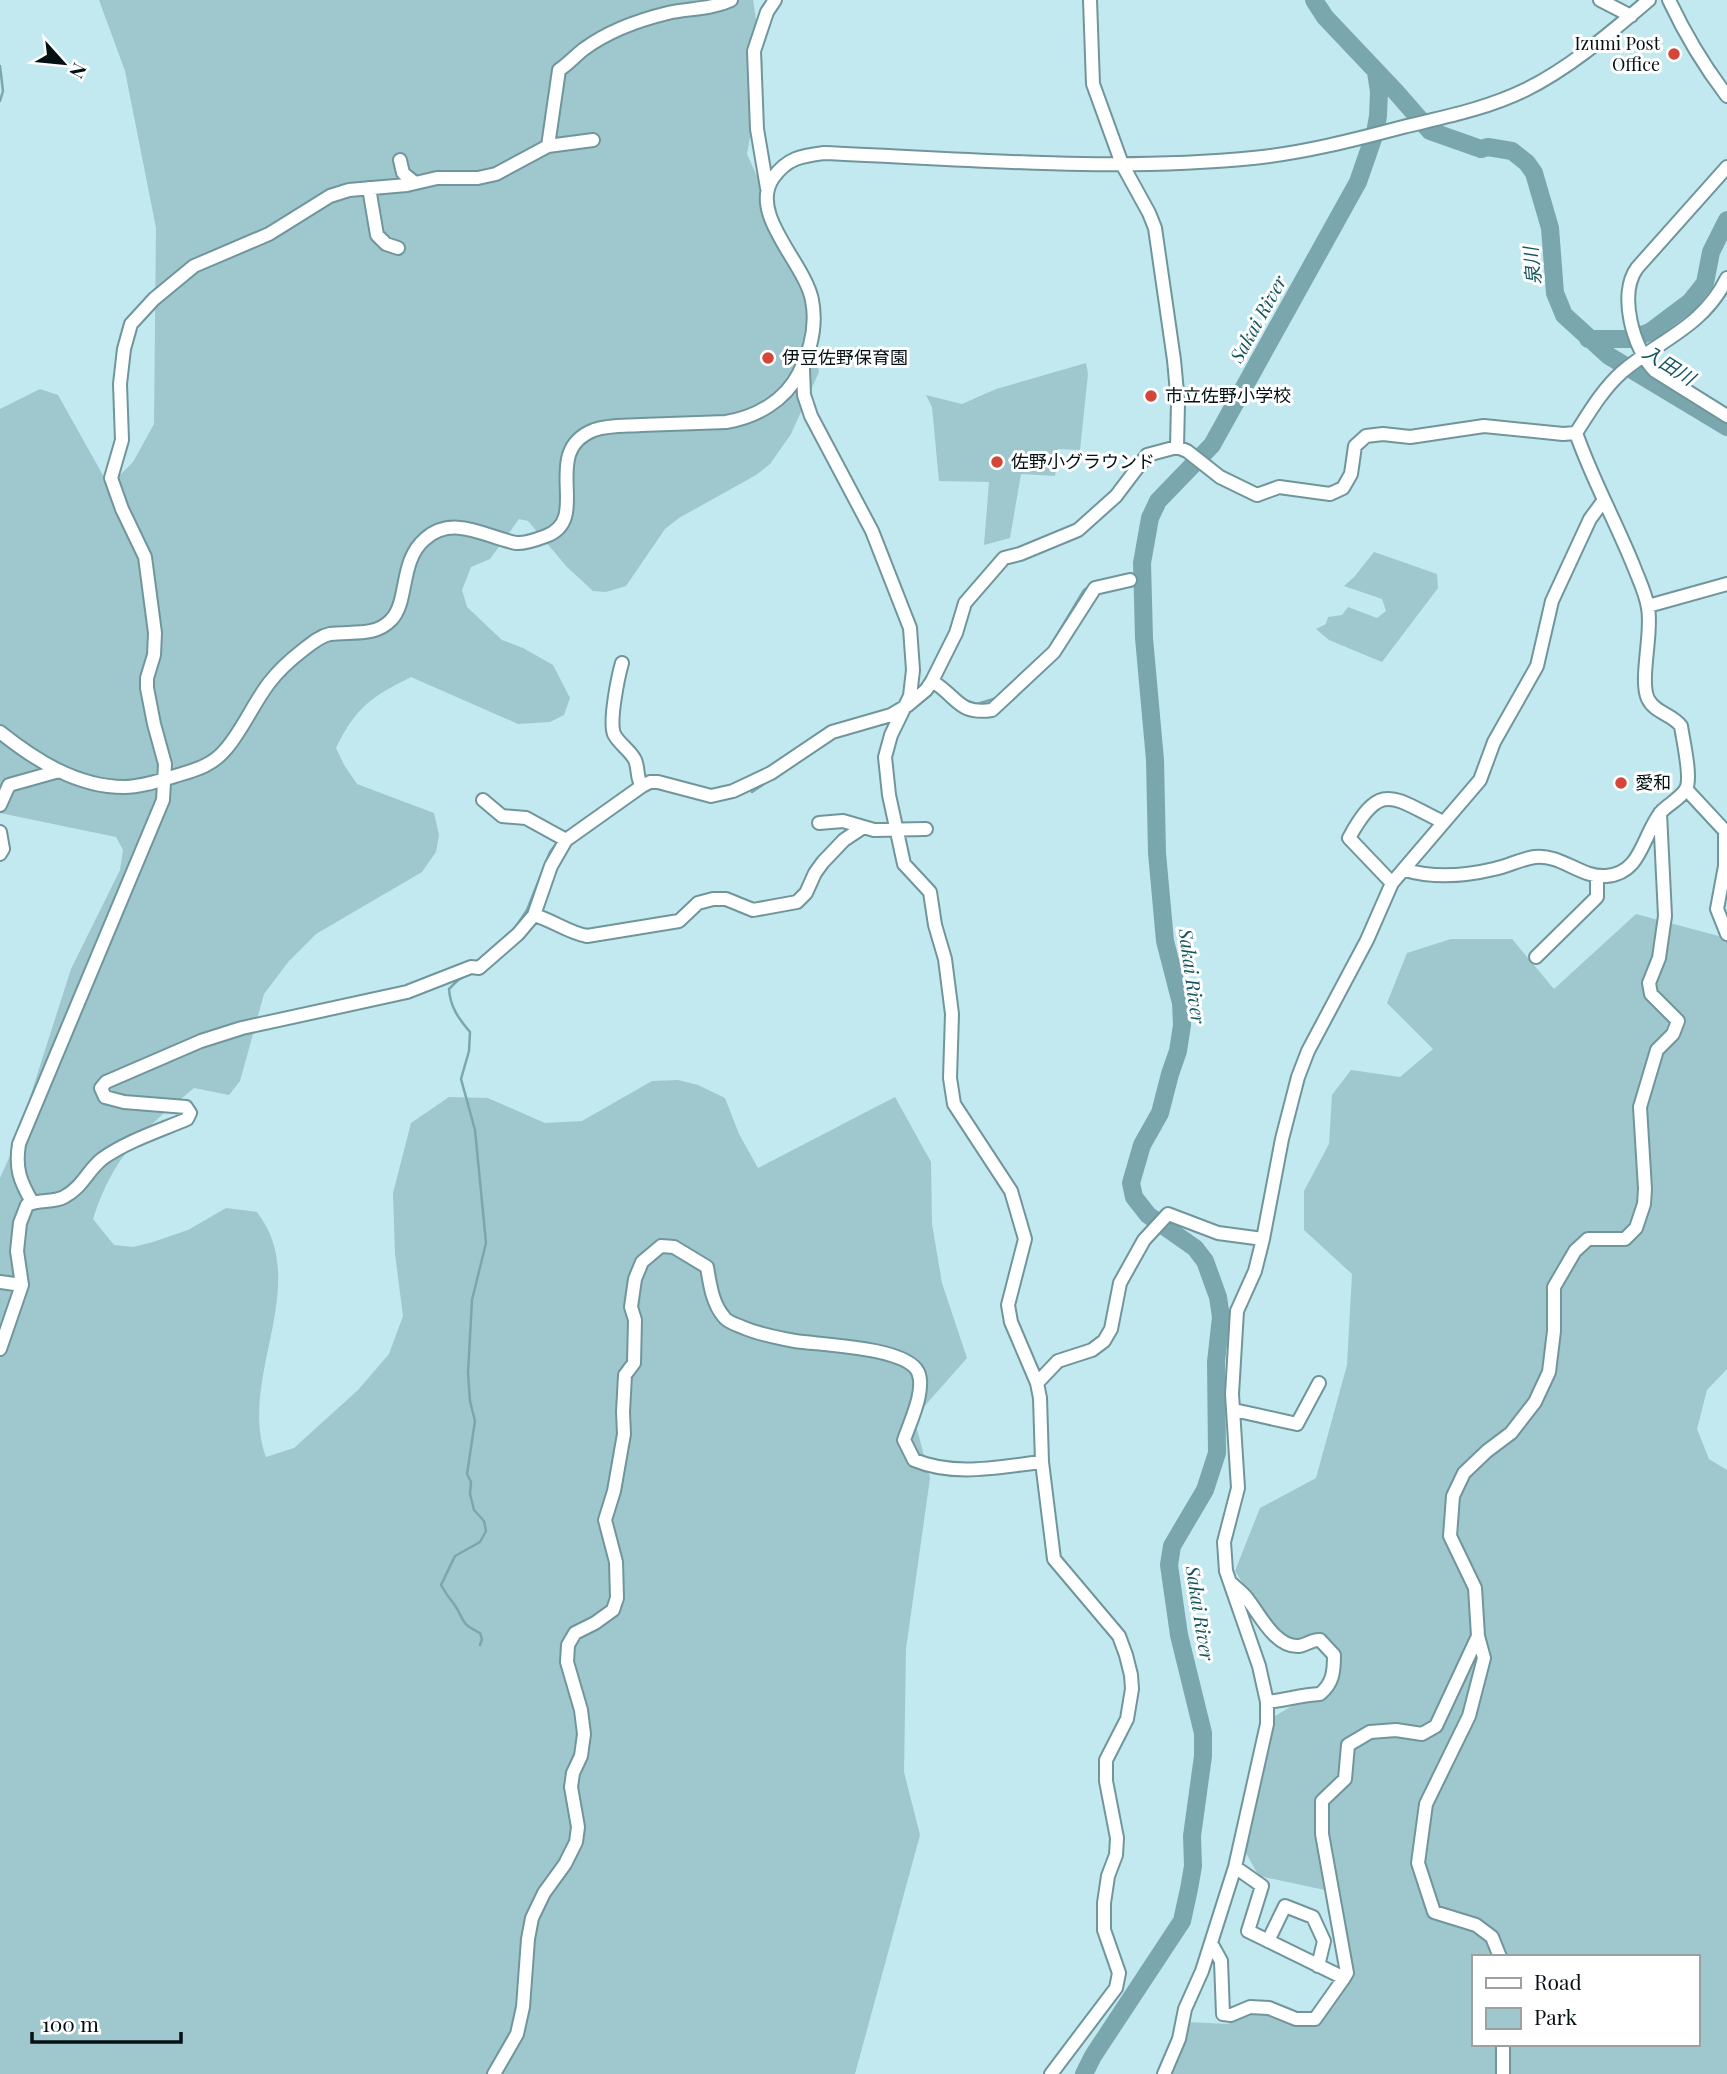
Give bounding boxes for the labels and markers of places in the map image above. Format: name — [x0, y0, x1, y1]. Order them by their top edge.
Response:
place label: Izumi Post Office — [1575, 31, 1661, 76]
marker: Izumi Post Office — [1666, 46, 1682, 62]
place label: 伊豆佐野保育園 — [782, 345, 908, 369]
marker: 伊豆佐野保育園 — [760, 350, 776, 366]
place label: 市立佐野小学校 — [1165, 383, 1291, 407]
marker: 市立佐野小学校 — [1143, 388, 1159, 404]
place label: 佐野小グラウンド — [1011, 449, 1155, 473]
marker: 佐野小グラウンド — [989, 454, 1005, 470]
place label: 愛和 — [1635, 770, 1671, 794]
marker: 愛和 — [1613, 775, 1629, 791]

